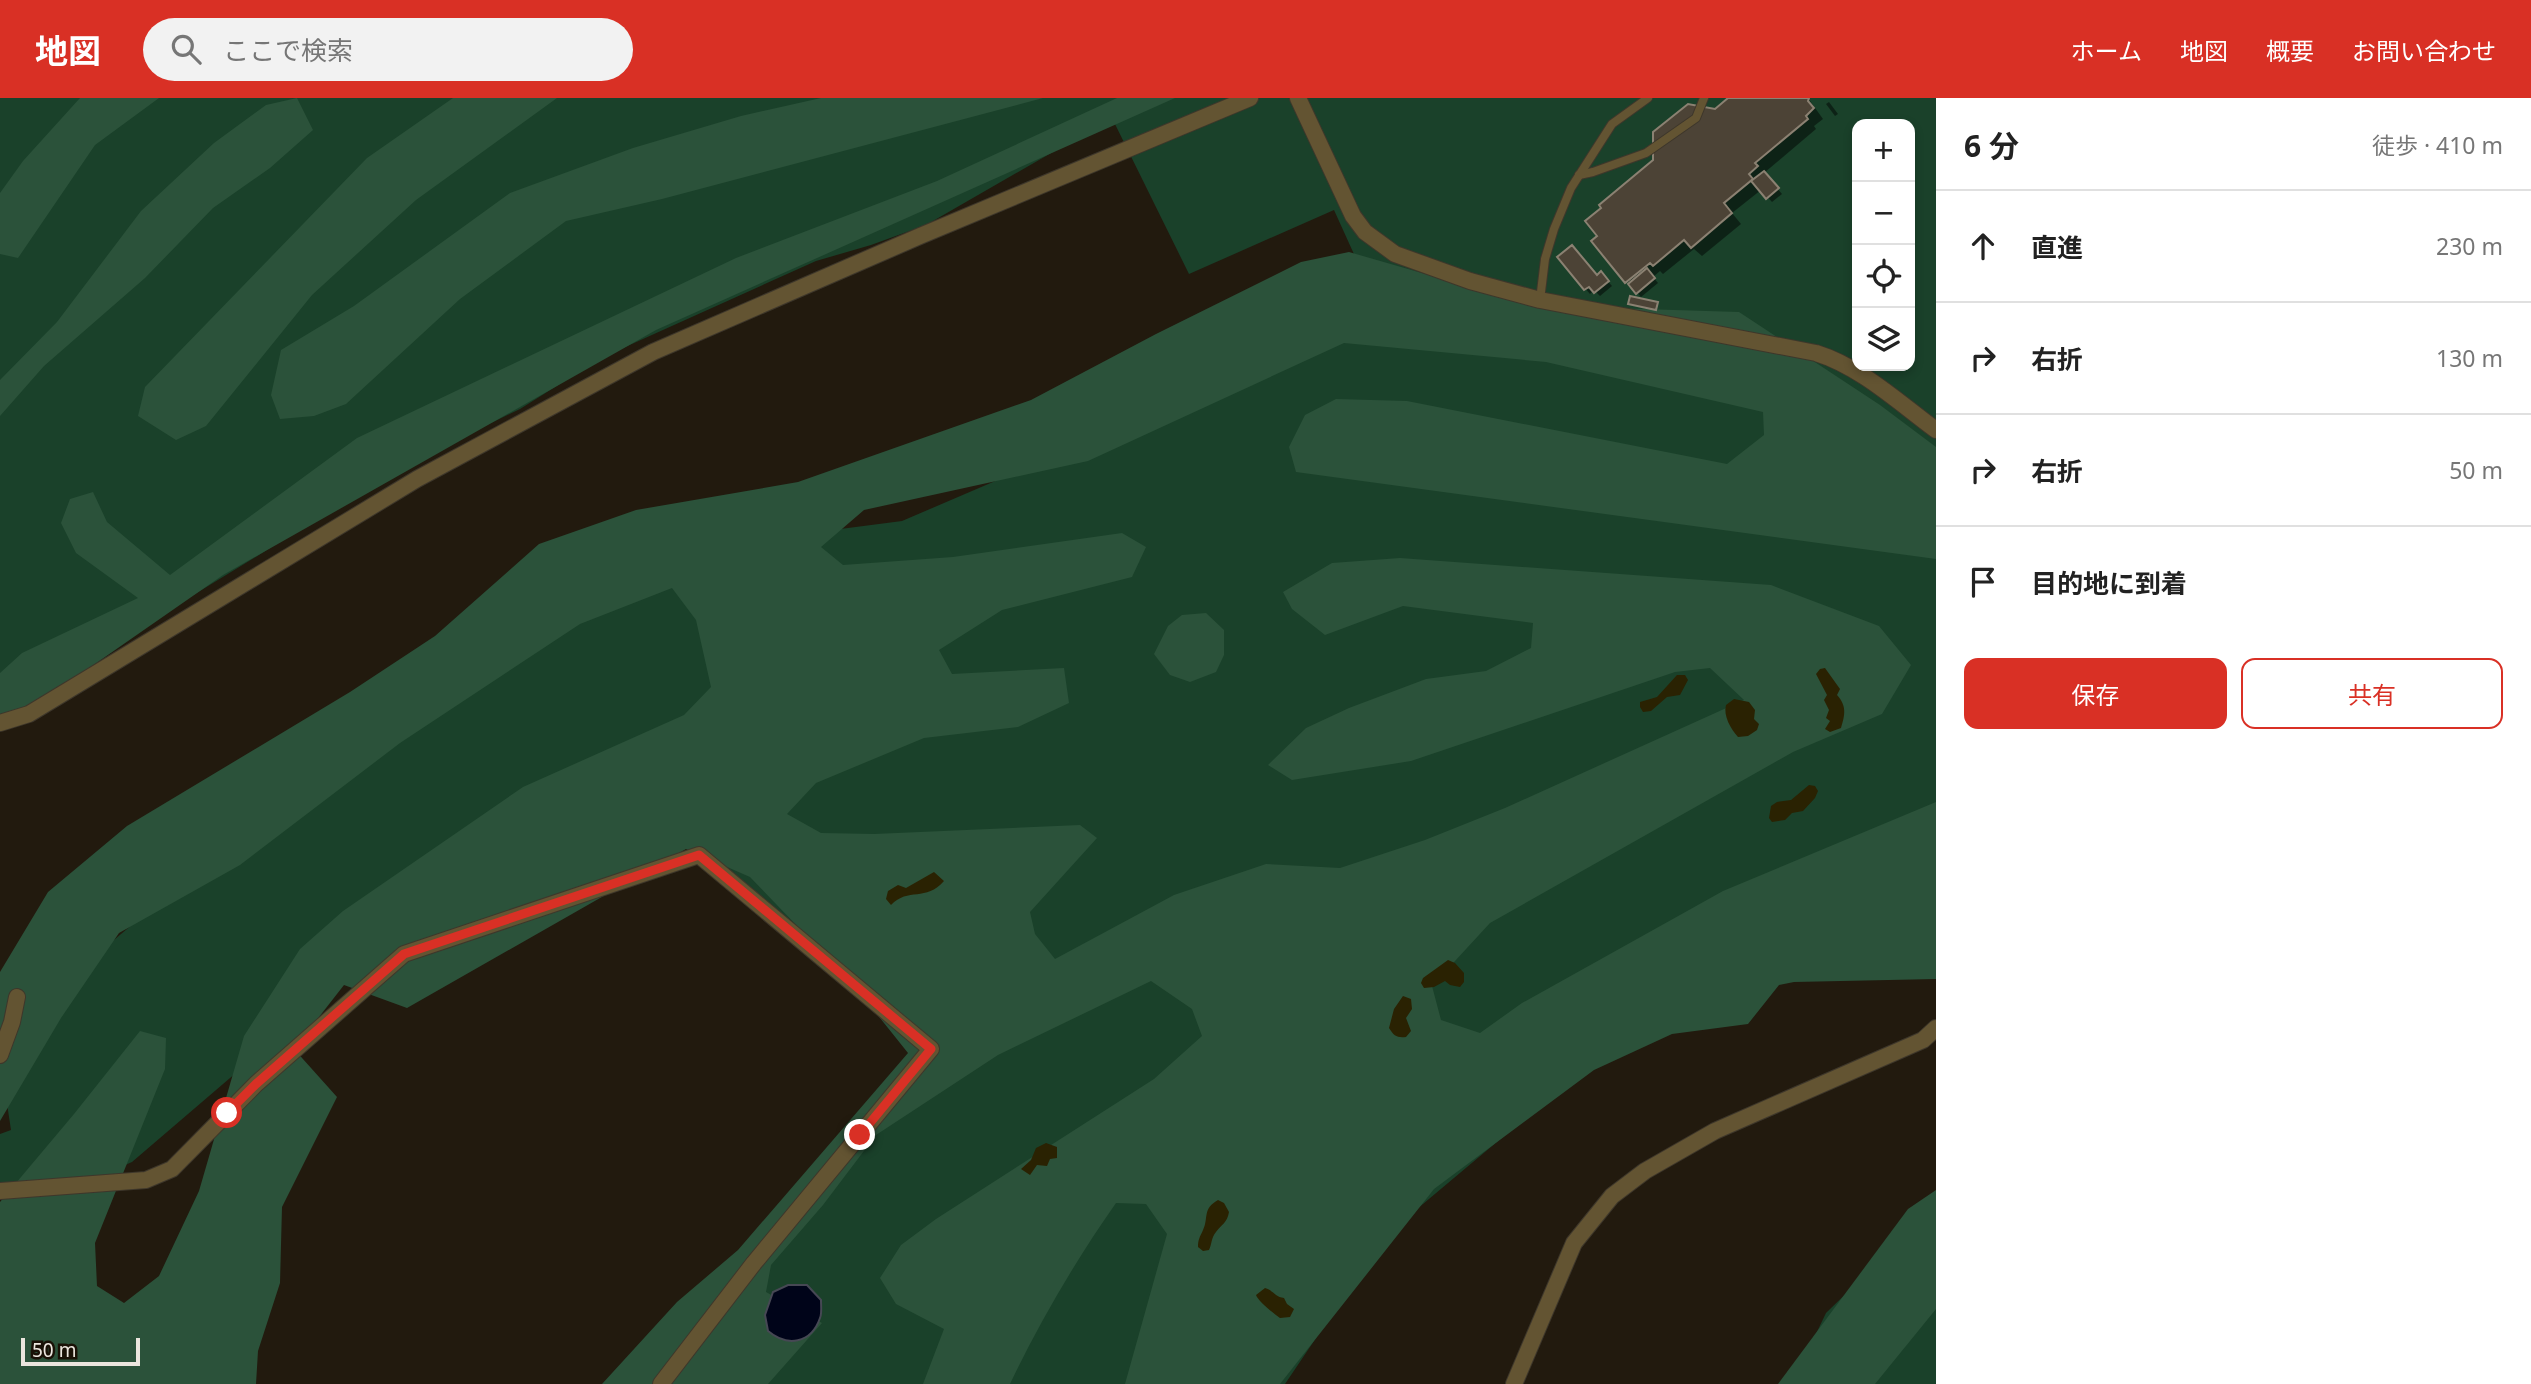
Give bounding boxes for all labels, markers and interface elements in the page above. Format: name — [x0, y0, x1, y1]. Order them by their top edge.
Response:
search box — [143, 18, 633, 81]
text: 地図 — [35, 28, 101, 73]
icon: search — [167, 30, 205, 68]
text: ここで検索 — [223, 32, 353, 68]
text: ホーム — [2071, 34, 2142, 67]
text: 地図 — [2180, 34, 2228, 67]
text: 概要 — [2266, 34, 2314, 67]
text: お問い合わせ — [2352, 34, 2496, 67]
map controls — [1852, 119, 1915, 371]
button: + — [1852, 119, 1915, 182]
text: 6 分 — [1964, 125, 2019, 166]
text: 徒歩 · 410 m — [2372, 129, 2503, 161]
button: − — [1852, 182, 1915, 245]
icon: ahead — [1964, 227, 2002, 265]
text: 直進 — [2031, 229, 2083, 265]
text: 230 m — [2436, 230, 2503, 262]
button: locate — [1852, 245, 1915, 308]
button: layers — [1852, 308, 1915, 371]
icon: right — [1964, 339, 2002, 377]
text: 右折 — [2031, 341, 2083, 377]
text: 130 m — [2436, 342, 2503, 374]
icon: right — [1964, 451, 2002, 489]
text: 右折 — [2031, 453, 2083, 489]
text: 50 m — [2449, 454, 2503, 486]
icon: arrive — [1964, 563, 2002, 601]
text: 目的地に到着 — [2031, 565, 2187, 601]
button: 保存 — [1964, 658, 2227, 729]
button: 共有 — [2241, 658, 2503, 729]
route start — [211, 1097, 242, 1128]
route end — [844, 1119, 875, 1150]
scale bar — [21, 1335, 140, 1367]
text: 50 m — [32, 1337, 76, 1363]

